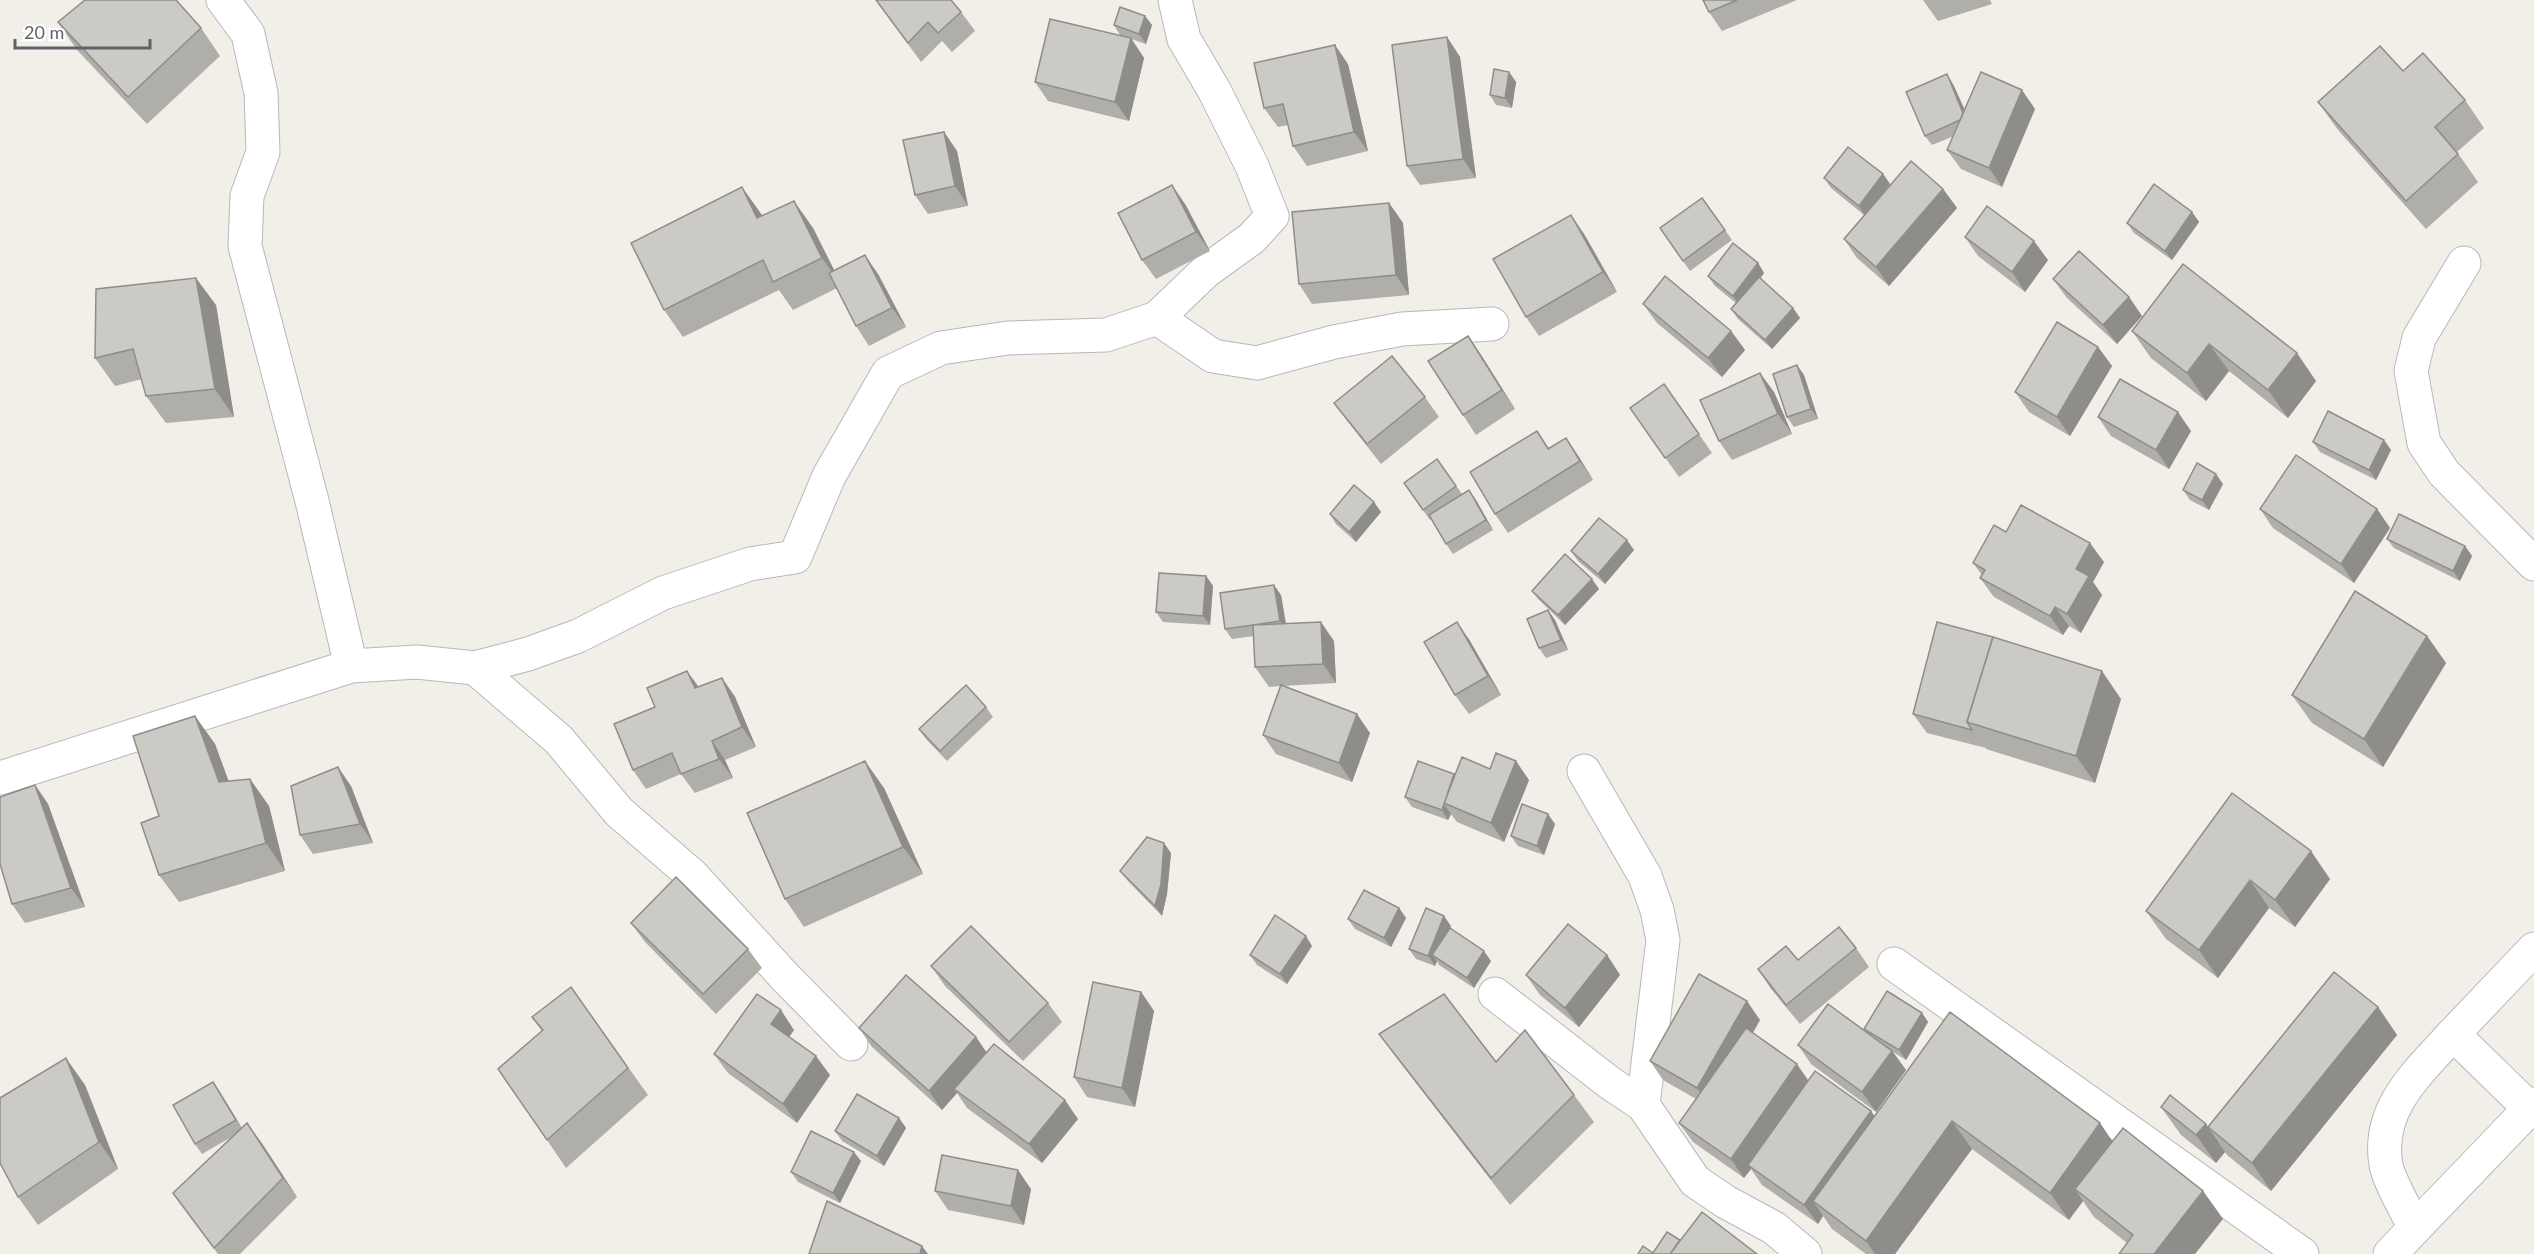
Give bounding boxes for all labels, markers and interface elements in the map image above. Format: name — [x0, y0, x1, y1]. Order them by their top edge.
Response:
scale bar — [15, 12, 150, 50]
text: 20 m — [24, 21, 64, 43]

